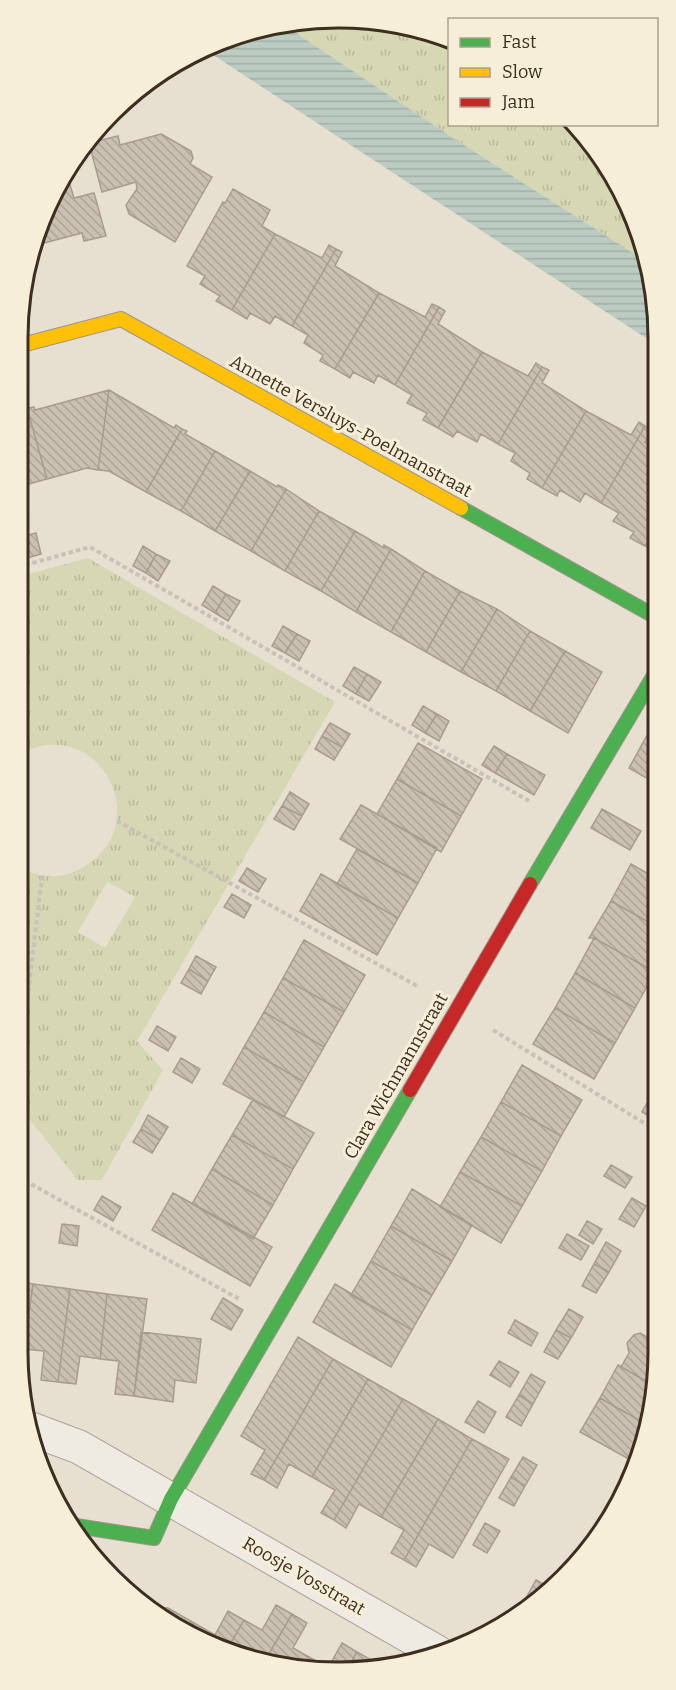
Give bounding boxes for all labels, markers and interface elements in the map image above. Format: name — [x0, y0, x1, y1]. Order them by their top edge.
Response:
legend — [448, 18, 658, 126]
text: Fast — [502, 31, 537, 53]
text: Slow — [502, 61, 543, 83]
text: Jam — [501, 91, 535, 113]
street label: Annette Versluys-Poelmanstraat — [226, 350, 476, 502]
street label: Clara Wichmannstraat — [339, 989, 453, 1163]
street label: Roosje Vosstraat — [239, 1532, 370, 1620]

